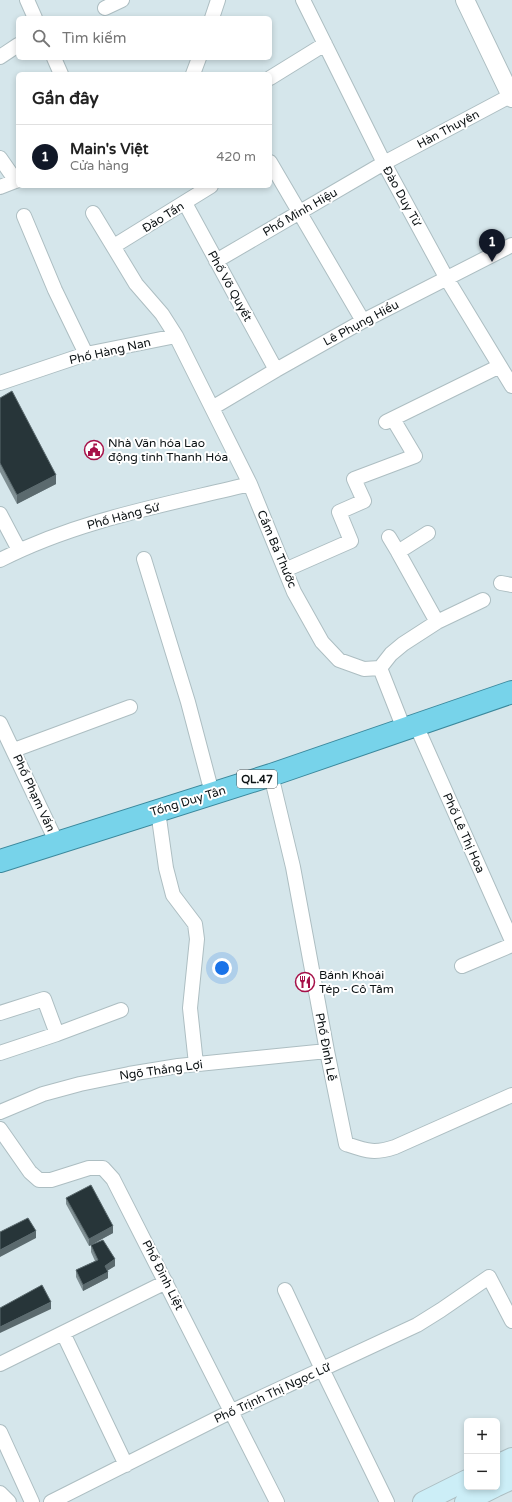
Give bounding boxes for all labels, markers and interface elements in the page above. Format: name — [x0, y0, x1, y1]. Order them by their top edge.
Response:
search box — [16, 16, 272, 60]
icon: search — [30, 27, 52, 49]
text: Tìm kiếm — [62, 29, 127, 47]
text: Gần đây — [32, 88, 99, 109]
street label: Hàn Thuyên — [414, 107, 482, 151]
text: Main's Việt — [70, 140, 148, 158]
text: 1 — [41, 149, 49, 165]
text: 420 m — [216, 149, 256, 165]
text: Cửa hàng — [70, 158, 129, 174]
street label: Đào Duy Từ — [380, 164, 425, 230]
street label: Phố Minh Hiệu — [260, 185, 340, 239]
street label: Đào Tấn — [140, 199, 186, 235]
pin: 1 — [479, 229, 505, 262]
street label: Phố Võ Quyết — [205, 248, 255, 324]
street label: Lê Phụng Hiểu — [321, 297, 401, 349]
street label: Phố Hàng Nan — [68, 335, 152, 367]
place label: Nhà Văn hóa Lao động tỉnh Thanh Hóa — [108, 436, 228, 464]
public building icon: Nhà Văn hóa Lao động tỉnh Thanh Hóa — [83, 439, 105, 461]
street label: Phố Hàng Sứ — [85, 499, 162, 532]
street label: Cầm Bá Thước — [254, 508, 300, 590]
street label: Phố Phạm Vấn — [10, 752, 58, 834]
road number: QL.47 — [237, 770, 277, 788]
street label: Tống Duy Tân — [149, 783, 227, 819]
street label: Phố Lê Thị Hoa — [440, 791, 488, 875]
your location — [212, 958, 232, 978]
place label: Bánh Khoái Tép - Cô Tâm — [319, 968, 394, 996]
restaurant icon: Bánh Khoái Tép - Cô Tâm — [294, 971, 316, 993]
street label: Phố Đinh Lễ — [313, 1012, 340, 1082]
street label: Ngõ Thắng Lợi — [118, 1057, 204, 1083]
street label: Phố Đinh Liệt — [139, 1238, 187, 1313]
street label: Phố Trịnh Thị Ngọc Lữ — [212, 1359, 334, 1426]
map controls — [464, 1418, 500, 1490]
button: + — [464, 1418, 500, 1454]
button: − — [464, 1454, 500, 1490]

